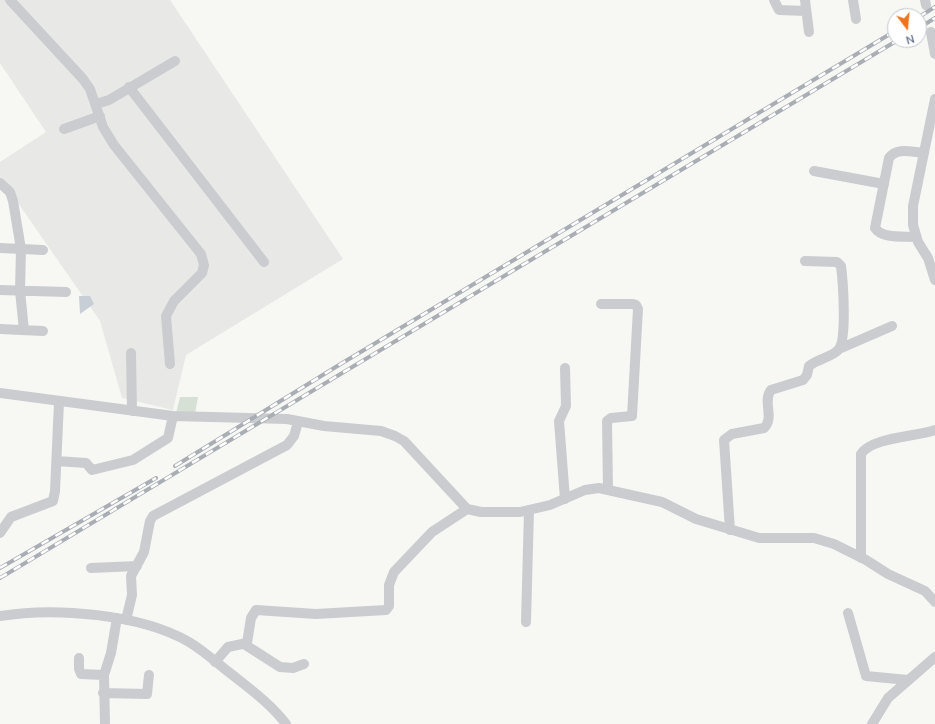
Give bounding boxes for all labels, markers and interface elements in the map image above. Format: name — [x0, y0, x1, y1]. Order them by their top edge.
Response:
north arrow — [887, 8, 927, 48]
text: N — [904, 31, 916, 47]

